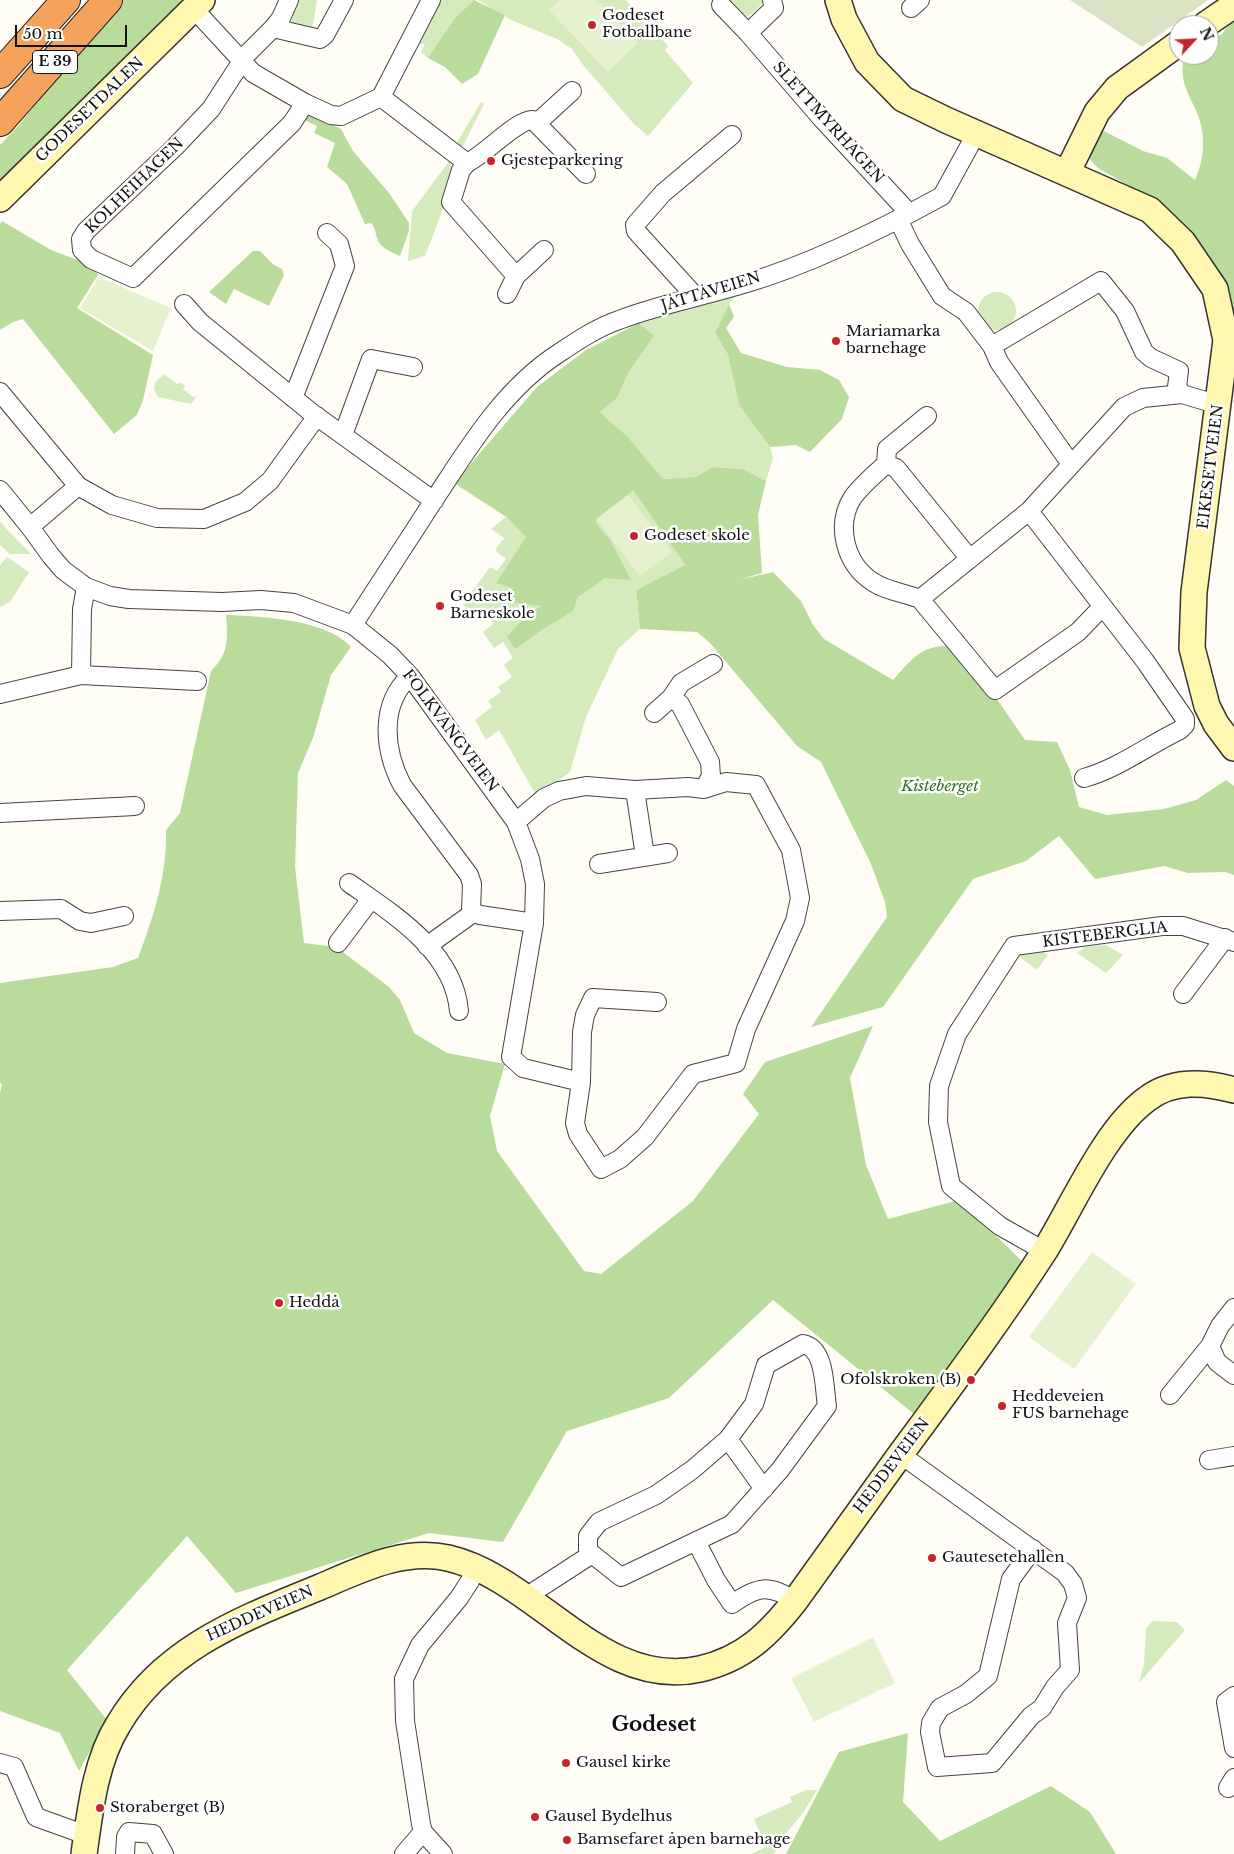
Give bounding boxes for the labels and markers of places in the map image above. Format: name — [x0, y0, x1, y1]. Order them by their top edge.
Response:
place label: Godeset Fotballbane — [602, 7, 692, 42]
marker: Godeset Fotballbane — [586, 19, 598, 31]
place label: Gjesteparkering — [501, 152, 623, 170]
marker: Gjesteparkering — [485, 155, 497, 167]
place label: Mariamarka barnehage — [846, 323, 940, 358]
marker: Mariamarka barnehage — [830, 335, 842, 347]
place label: Godeset skole — [644, 527, 750, 545]
marker: Godeset skole — [628, 530, 640, 542]
place label: Godeset Barneskole — [450, 588, 535, 623]
marker: Godeset Barneskole — [434, 600, 446, 612]
place label: Heddå — [289, 1294, 340, 1312]
marker: Heddå — [273, 1297, 285, 1309]
place label: Ofolskroken (B) — [840, 1371, 961, 1389]
marker: Ofolskroken (B) — [965, 1374, 977, 1386]
place label: Heddeveien FUS barnehage — [1012, 1388, 1129, 1423]
marker: Heddeveien FUS barnehage — [996, 1400, 1008, 1412]
place label: Gautesetehallen — [942, 1549, 1065, 1567]
marker: Gautesetehallen — [926, 1552, 938, 1564]
place label: Gausel kirke — [576, 1754, 671, 1772]
marker: Gausel kirke — [560, 1757, 572, 1769]
place label: Storaberget (B) — [110, 1799, 225, 1817]
marker: Storaberget (B) — [94, 1802, 106, 1814]
place label: Gausel Bydelhus — [545, 1808, 672, 1826]
marker: Gausel Bydelhus — [529, 1811, 541, 1823]
place label: Bamsefaret åpen barnehage — [577, 1831, 790, 1849]
marker: Bamsefaret åpen barnehage — [561, 1834, 573, 1846]

